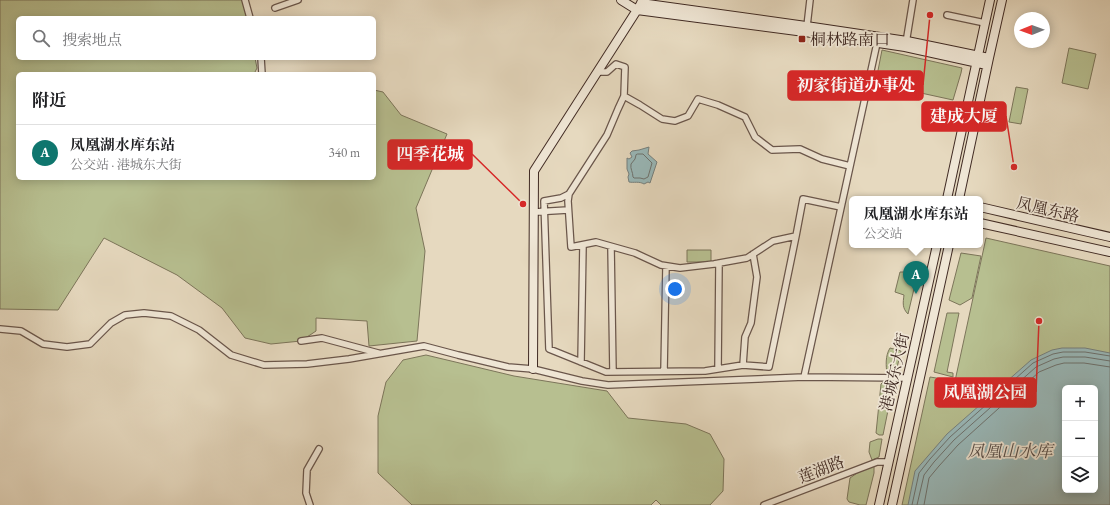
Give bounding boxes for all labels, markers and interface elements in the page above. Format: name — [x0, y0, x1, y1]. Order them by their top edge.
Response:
north arrow — [1014, 12, 1050, 48]
search box — [16, 16, 376, 60]
icon: search — [30, 27, 52, 49]
place label: 桐林路南口 — [810, 29, 890, 50]
text: 搜索地点 — [62, 30, 122, 49]
marker: 桐林路南口 — [797, 34, 807, 44]
callout: 初家街道办事处 — [788, 71, 923, 100]
text: 初家街道办事处 — [797, 74, 916, 96]
text: 附近 — [32, 89, 66, 111]
callout: 建成大厦 — [922, 102, 1006, 131]
text: 建成大厦 — [930, 105, 998, 127]
text: 凤凰湖水库东站 — [70, 135, 175, 154]
callout: 四季花城 — [388, 140, 472, 169]
text: 四季花城 — [396, 143, 464, 165]
text: A — [40, 144, 50, 161]
text: 340 m — [329, 144, 360, 161]
text: 公交站 · 港城东大街 — [70, 156, 182, 173]
street label: 凤凰东路 — [1014, 192, 1081, 227]
popup — [849, 196, 983, 248]
text: 凤凰湖水库东站 — [863, 204, 969, 223]
text: 公交站 — [863, 225, 903, 242]
pin: A — [903, 261, 929, 294]
your location — [665, 279, 685, 299]
street label: 港城东大街 — [875, 331, 914, 413]
callout: 凤凰湖公园 — [935, 378, 1036, 407]
text: 凤凰湖公园 — [943, 381, 1028, 403]
map controls — [1062, 385, 1098, 493]
button: + — [1062, 385, 1098, 421]
button: − — [1062, 421, 1098, 457]
water label: 凤凰山水库 — [968, 440, 1055, 462]
street label: 莲湖路 — [795, 451, 847, 488]
button: layers — [1062, 457, 1098, 493]

